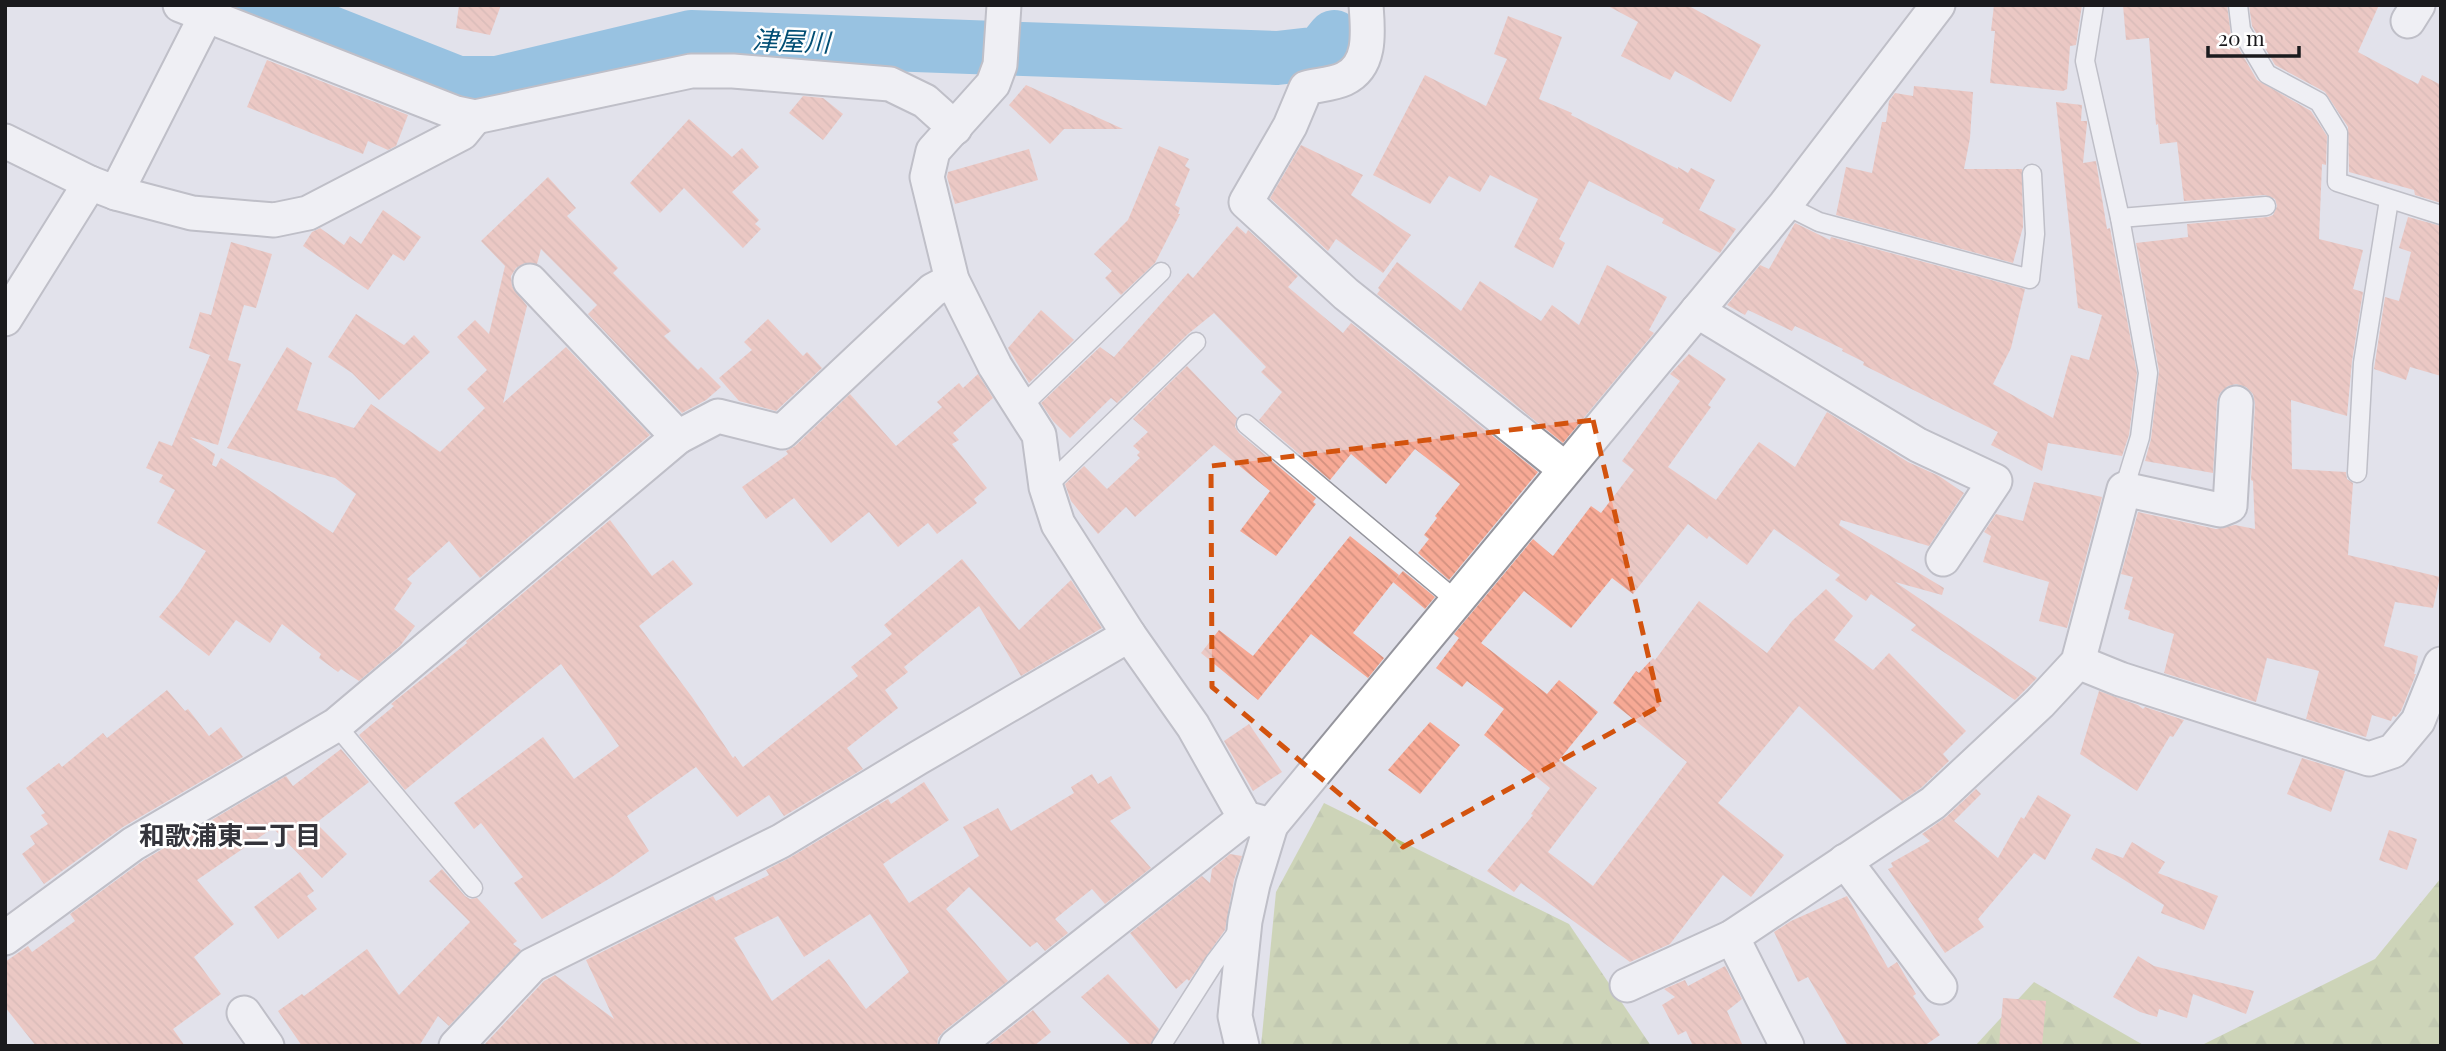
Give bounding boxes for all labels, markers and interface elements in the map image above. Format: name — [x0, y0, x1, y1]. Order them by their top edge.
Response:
scale bar — [2208, 14, 2299, 58]
water label: 津屋川 — [751, 21, 834, 59]
text: 20 m — [2218, 23, 2265, 51]
district label: 和歌浦東二丁目 — [139, 817, 321, 852]

